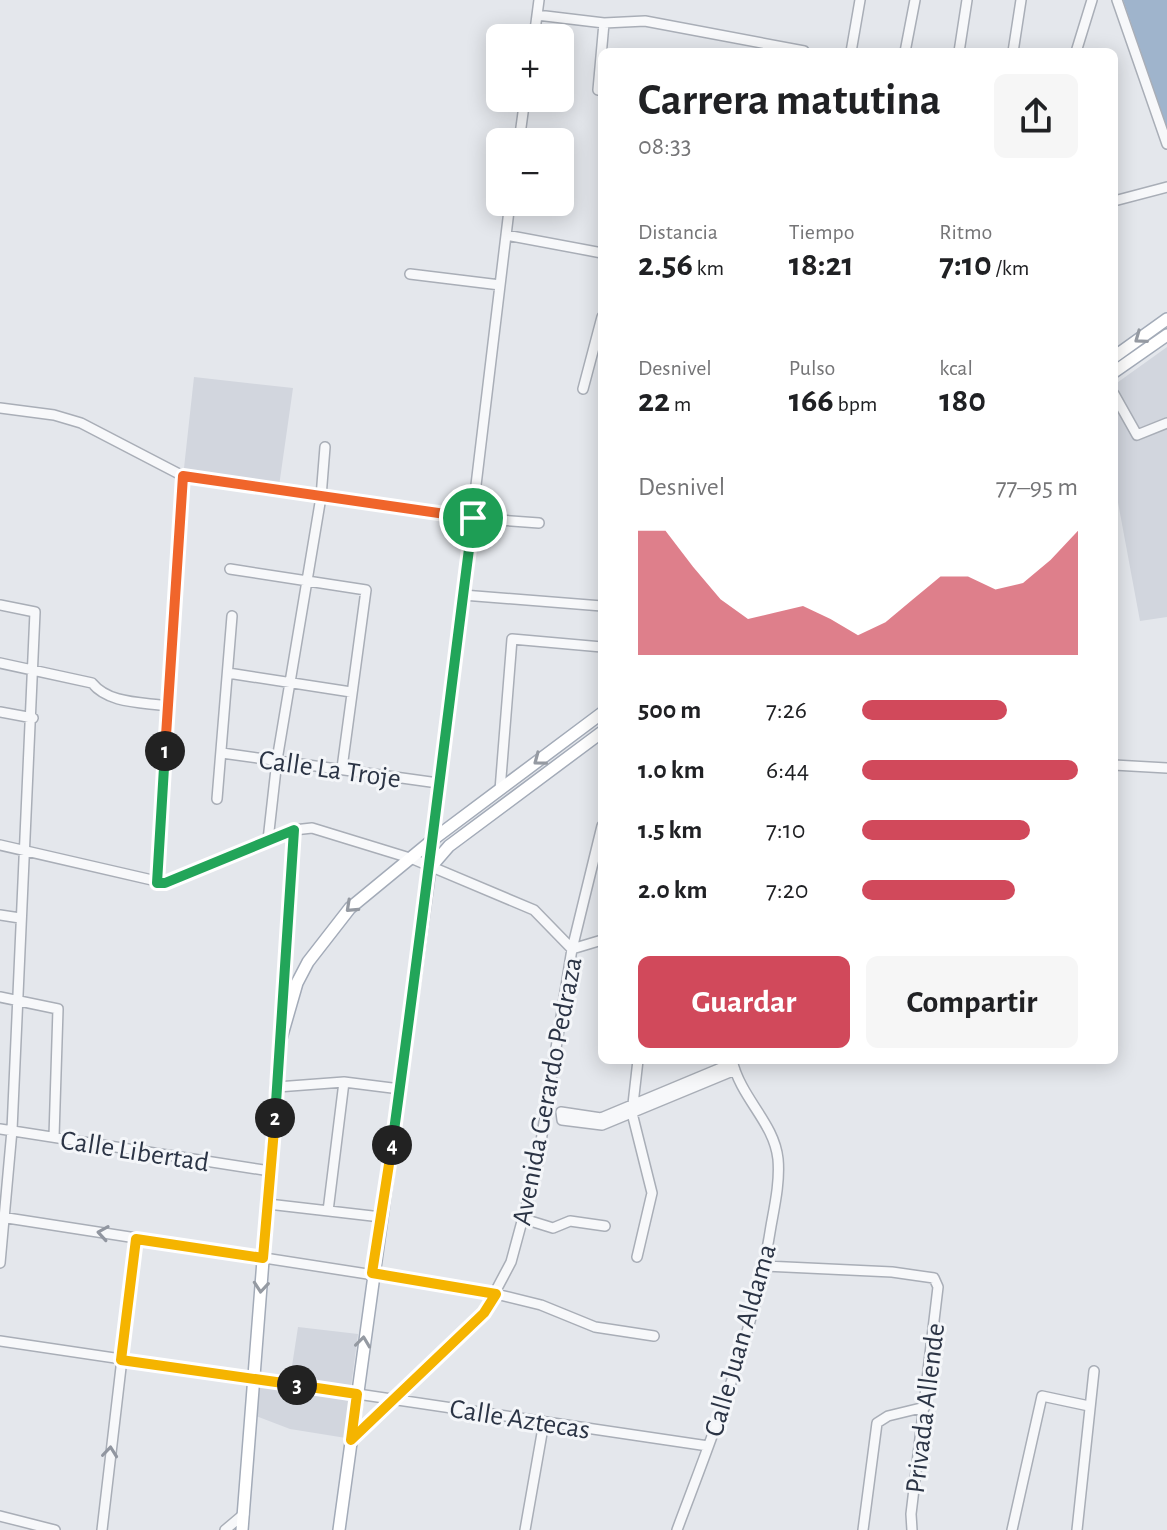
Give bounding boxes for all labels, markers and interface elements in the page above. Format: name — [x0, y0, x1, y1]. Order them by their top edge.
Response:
map controls — [486, 24, 574, 216]
button: + — [486, 24, 574, 112]
button: share — [994, 74, 1078, 158]
text: Carrera matutina — [638, 79, 941, 123]
button: − — [486, 128, 574, 216]
text: 08:33 — [638, 133, 691, 159]
text: Distancia — [638, 221, 718, 243]
text: Tiempo — [789, 221, 855, 243]
text: Ritmo — [939, 221, 992, 243]
text: 2.56 — [638, 248, 693, 282]
text: 18:21 — [789, 248, 854, 282]
text: 7:10 — [939, 248, 992, 282]
text: km — [693, 257, 724, 279]
text: /km — [992, 257, 1029, 279]
one-way arrow — [1135, 328, 1149, 343]
text: Desnivel — [638, 357, 712, 379]
text: Pulso — [789, 357, 835, 379]
text: kcal — [939, 357, 973, 379]
text: 22 — [638, 384, 670, 418]
text: 166 — [789, 384, 834, 418]
text: 180 — [939, 384, 986, 418]
text: m — [670, 393, 691, 415]
text: bpm — [834, 393, 877, 415]
text: Desnivel — [638, 474, 725, 500]
text: 77–95 m — [996, 474, 1078, 500]
pin — [439, 484, 507, 552]
icon: arrive — [451, 496, 495, 540]
text: 500 m — [638, 697, 701, 723]
text: 7:26 — [766, 697, 807, 723]
pin: 1 — [145, 731, 185, 771]
text: 1 — [161, 740, 169, 762]
street label: Calle La Troje — [257, 746, 403, 794]
one-way arrow — [534, 750, 548, 765]
text: 1.0 km — [638, 757, 705, 783]
text: 6:44 — [766, 757, 809, 783]
text: 1.5 km — [638, 817, 702, 843]
text: 7:10 — [766, 817, 805, 843]
text: 2.0 km — [638, 877, 708, 903]
text: 7:20 — [766, 877, 808, 903]
one-way arrow — [346, 898, 361, 912]
street label: Avenida Gerardo Pedraza — [508, 955, 588, 1228]
button: Guardar — [638, 956, 850, 1048]
button: Compartir — [866, 956, 1078, 1048]
pin: 2 — [255, 1098, 295, 1138]
text: 2 — [270, 1107, 280, 1129]
pin: 4 — [372, 1125, 412, 1165]
street label: Calle Libertad — [58, 1126, 211, 1178]
text: 4 — [386, 1134, 398, 1156]
one-way arrow — [96, 1226, 110, 1243]
street label: Calle Juan Aldama — [700, 1241, 782, 1440]
one-way arrow — [253, 1281, 270, 1294]
street label: Privada Allende — [902, 1322, 950, 1495]
one-way arrow — [355, 1335, 372, 1348]
pin: 3 — [277, 1365, 317, 1405]
text: 3 — [292, 1374, 302, 1396]
street label: Calle Aztecas — [447, 1395, 592, 1445]
one-way arrow — [102, 1446, 119, 1459]

